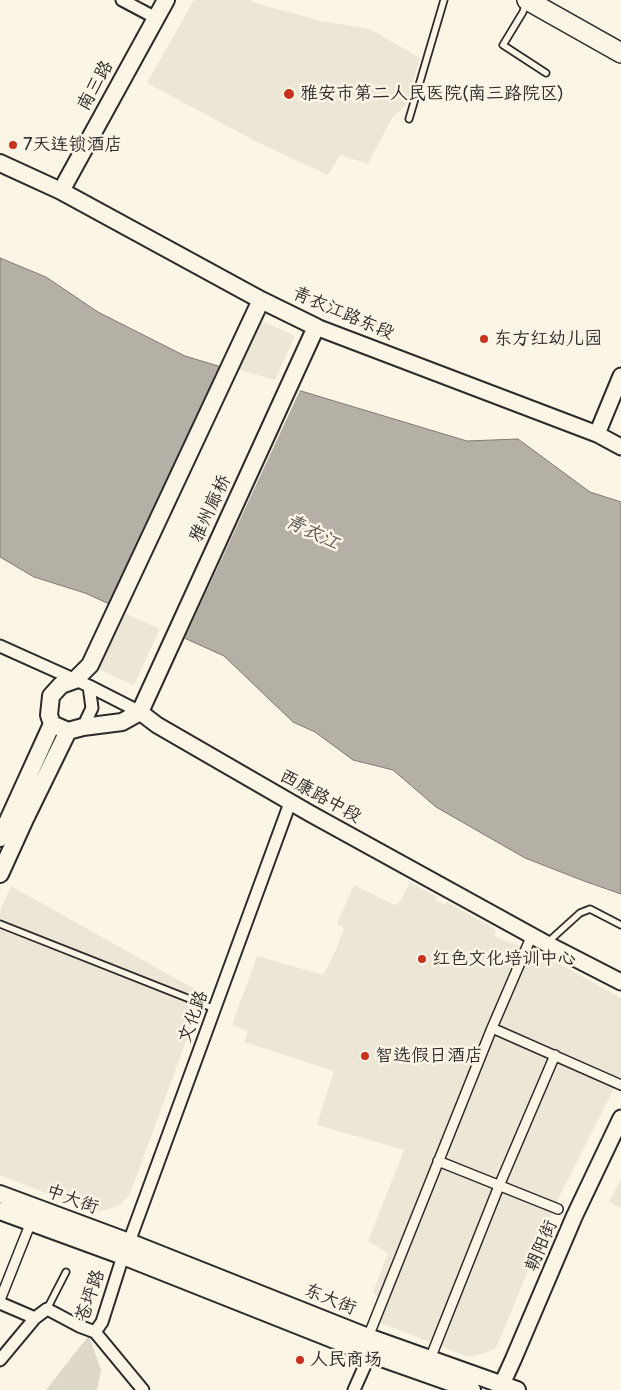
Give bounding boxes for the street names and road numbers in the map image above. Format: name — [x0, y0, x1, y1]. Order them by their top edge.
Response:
street label: 南三路 — [73, 57, 119, 115]
street label: 青衣江路东段 — [289, 283, 397, 345]
street label: 雅州廊桥 — [186, 472, 236, 546]
street label: 西康路中段 — [275, 766, 365, 828]
street label: 文化路 — [175, 988, 213, 1046]
street label: 中大街 — [43, 1181, 101, 1219]
street label: 朝阳街 — [522, 1217, 562, 1275]
street label: 苍坪路 — [72, 1267, 110, 1325]
street label: 东大街 — [301, 1280, 359, 1320]

